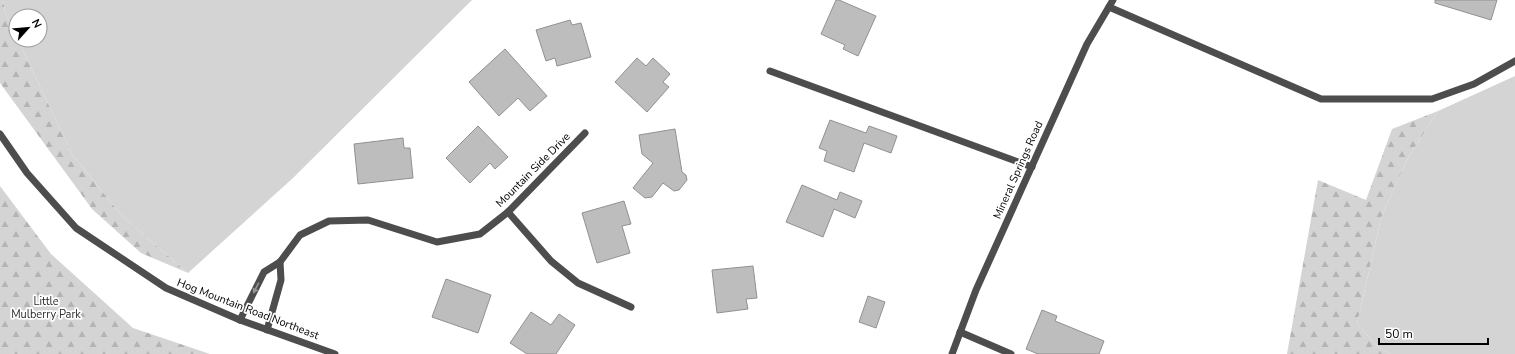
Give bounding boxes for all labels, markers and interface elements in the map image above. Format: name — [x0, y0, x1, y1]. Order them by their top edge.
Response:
north arrow — [8, 8, 48, 48]
text: N — [28, 17, 45, 31]
street label: Mineral Springs Road — [990, 119, 1046, 221]
street label: Mountain Side Drive — [492, 129, 574, 211]
street label: Hog Mountain Road Northeast — [175, 275, 321, 343]
one-way arrow — [253, 282, 259, 294]
park label: Little Mulberry Park — [11, 294, 81, 322]
scale bar — [1379, 320, 1488, 346]
text: 50 m — [1385, 326, 1413, 342]

